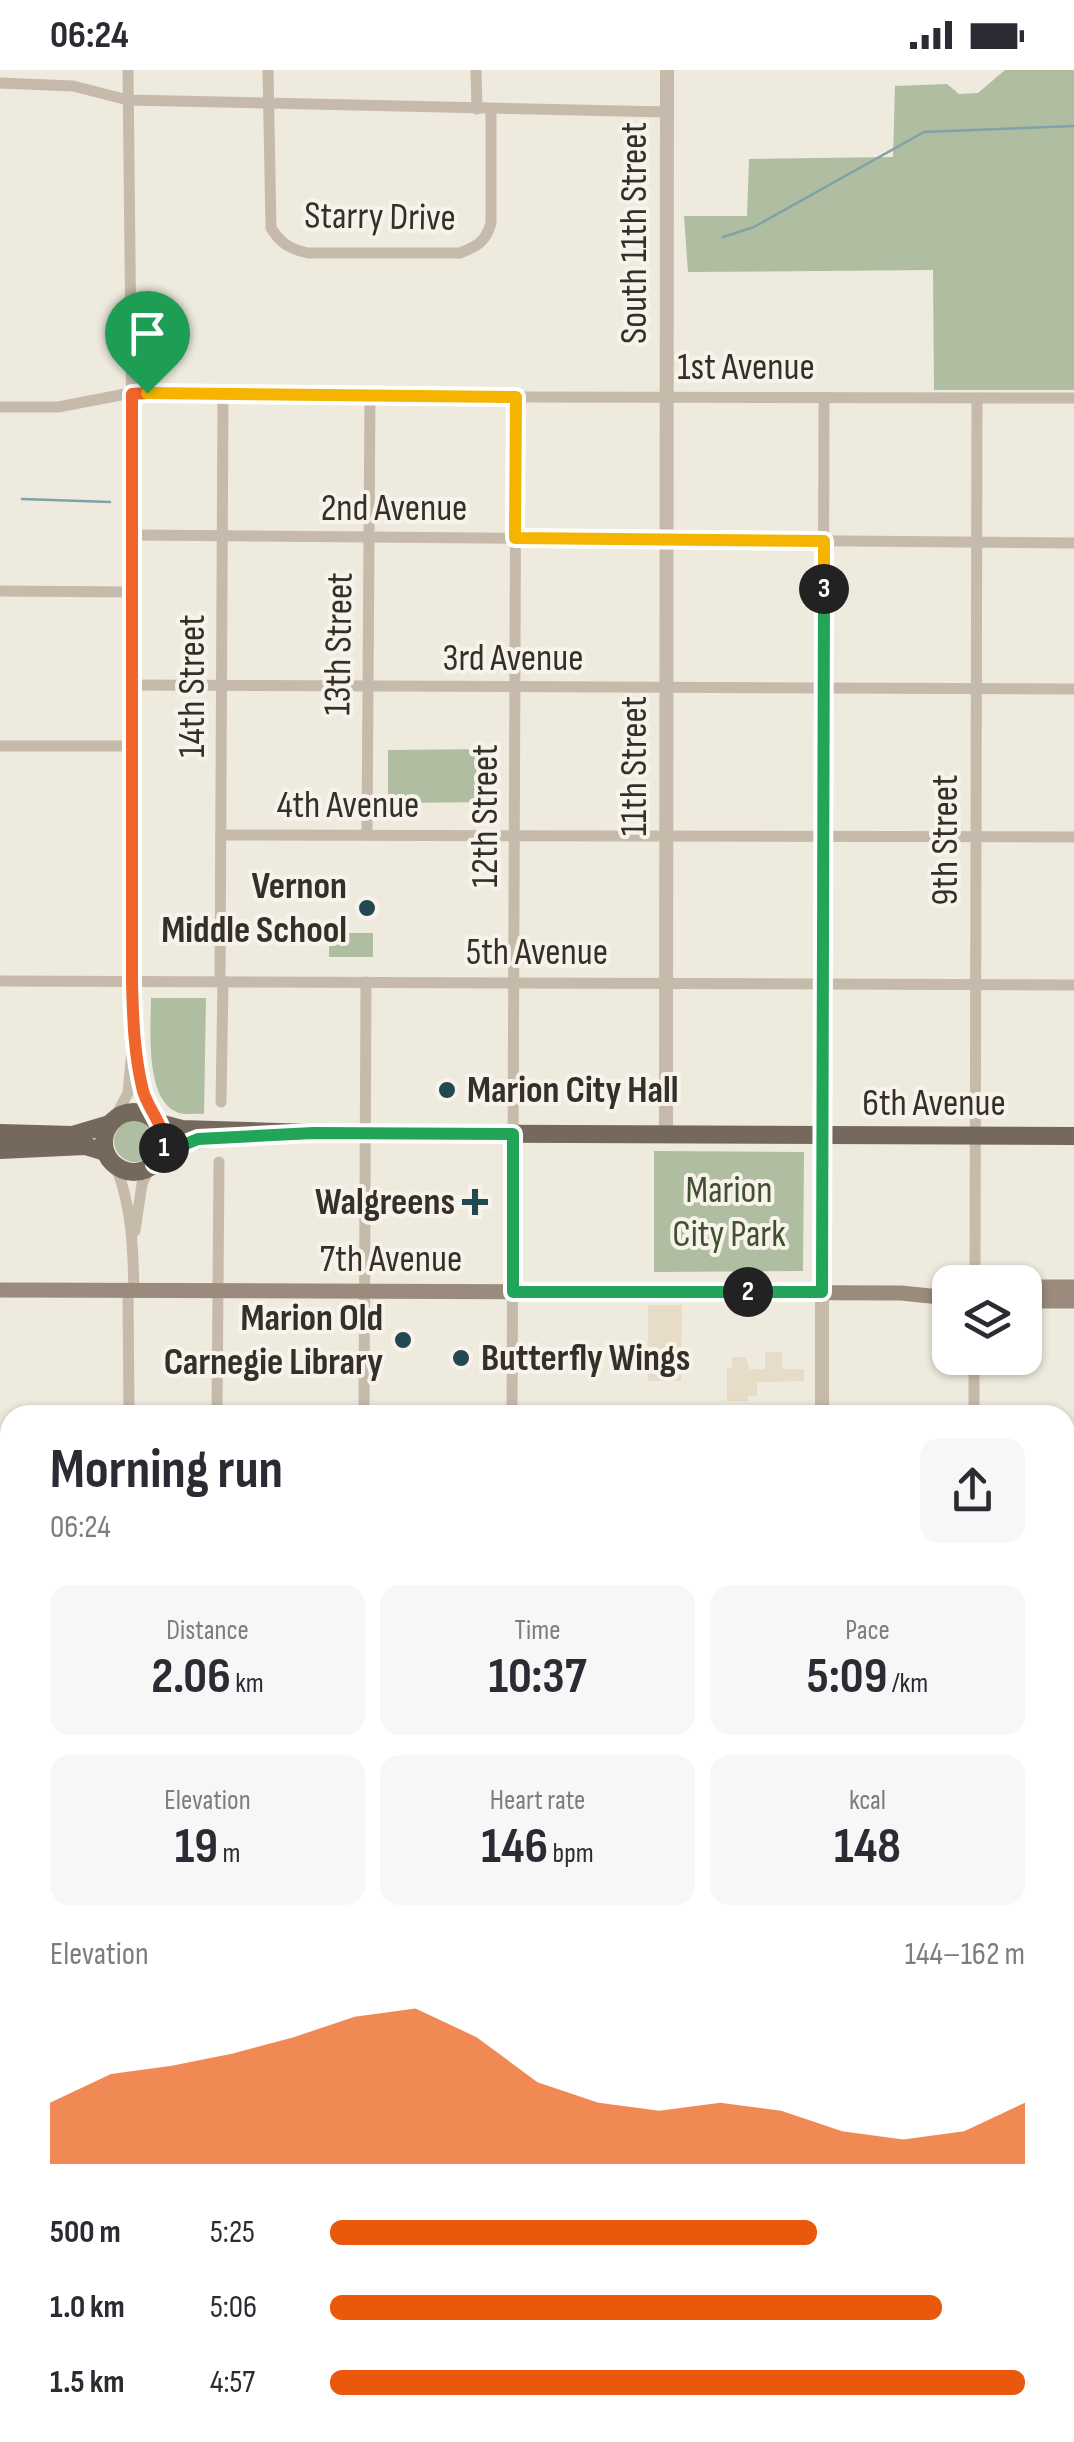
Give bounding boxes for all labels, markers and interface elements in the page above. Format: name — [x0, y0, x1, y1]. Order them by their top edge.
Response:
text: 06:24 — [50, 13, 129, 58]
street label: South 11th Street — [612, 122, 657, 344]
street label: Starry Drive — [304, 193, 456, 241]
pin — [105, 291, 190, 394]
icon: arrive — [120, 306, 175, 361]
street label: 1st Avenue — [677, 345, 815, 390]
street label: 2nd Avenue — [321, 486, 467, 531]
pin: 3 — [799, 564, 849, 614]
street label: 13th Street — [315, 572, 363, 716]
text: 3 — [818, 572, 830, 605]
street label: 14th Street — [170, 614, 215, 758]
street label: 3rd Avenue — [442, 636, 584, 681]
street label: 11th Street — [612, 696, 657, 836]
street label: 12th Street — [463, 744, 508, 888]
street label: 9th Street — [923, 774, 968, 906]
street label: 4th Avenue — [277, 783, 419, 828]
place label: Vernon Middle School — [161, 864, 347, 953]
marker: Vernon Middle School — [356, 897, 378, 919]
street label: 5th Avenue — [466, 930, 608, 975]
place label: Marion City Hall — [467, 1068, 678, 1113]
marker: Marion City Hall — [436, 1079, 458, 1101]
street label: 6th Avenue — [862, 1081, 1006, 1126]
pin: 1 — [139, 1123, 189, 1173]
text: 1 — [159, 1131, 169, 1164]
park label: Marion City Park — [672, 1168, 786, 1257]
place label: Walgreens — [315, 1180, 455, 1225]
marker: Walgreens — [464, 1191, 486, 1213]
street label: 7th Avenue — [320, 1237, 462, 1282]
map controls — [932, 1265, 1042, 1375]
button: layers — [932, 1265, 1042, 1375]
pin: 2 — [723, 1267, 773, 1317]
text: 2 — [742, 1275, 754, 1308]
place label: Marion Old Carnegie Library — [164, 1296, 383, 1385]
marker: Marion Old Carnegie Library — [392, 1329, 414, 1351]
place label: Butterfly Wings — [481, 1336, 690, 1381]
marker: Butterfly Wings — [450, 1347, 472, 1369]
text: Morning run — [50, 1437, 283, 1504]
button: share — [920, 1438, 1025, 1543]
text: 06:24 — [50, 1508, 111, 1547]
text: Distance — [166, 1614, 249, 1647]
text: Time — [515, 1614, 560, 1647]
text: Pace — [845, 1614, 890, 1647]
text: 2.06 — [151, 1647, 231, 1707]
text: 10:37 — [488, 1647, 587, 1707]
text: 5:09 — [807, 1647, 887, 1707]
text: km — [231, 1667, 264, 1700]
text: /km — [887, 1667, 928, 1700]
text: Elevation — [164, 1784, 251, 1817]
text: Heart rate — [490, 1784, 585, 1817]
text: kcal — [849, 1784, 886, 1817]
text: 19 — [175, 1817, 218, 1877]
text: 146 — [481, 1817, 548, 1877]
text: 148 — [834, 1817, 901, 1877]
text: m — [218, 1837, 240, 1870]
text: bpm — [548, 1837, 594, 1870]
text: Elevation — [50, 1935, 149, 1974]
text: 144–162 m — [905, 1935, 1025, 1974]
text: 500 m — [50, 2213, 121, 2252]
text: 5:25 — [210, 2213, 255, 2252]
text: 1.0 km — [50, 2288, 125, 2327]
text: 5:06 — [210, 2288, 257, 2327]
text: 1.5 km — [50, 2363, 124, 2402]
text: 4:57 — [210, 2363, 255, 2402]

